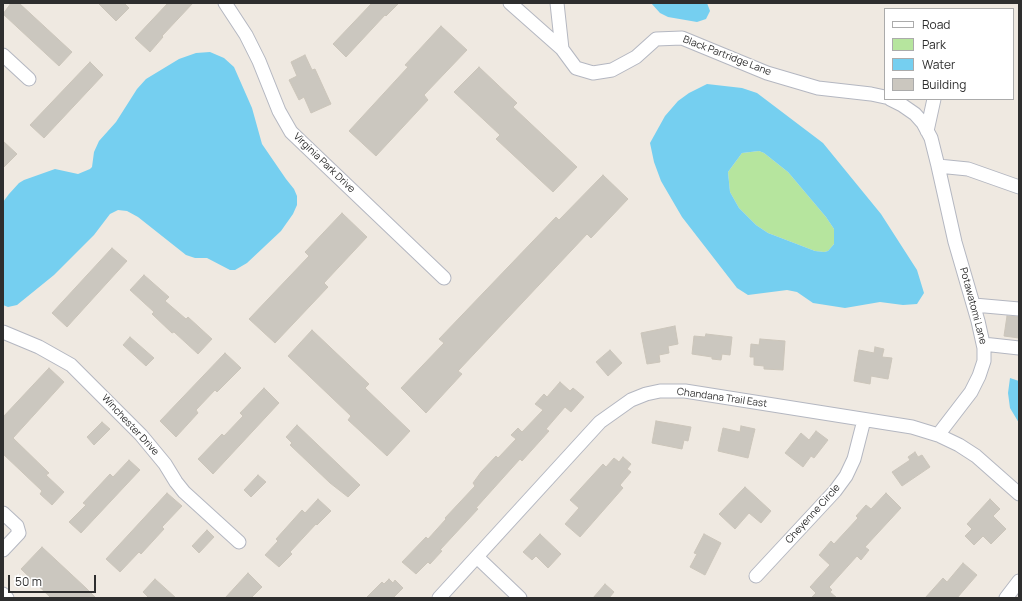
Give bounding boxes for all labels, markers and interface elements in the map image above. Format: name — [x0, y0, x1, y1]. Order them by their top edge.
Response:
legend — [884, 8, 1014, 100]
text: Road — [922, 16, 950, 33]
street label: Black Partridge Lane — [681, 34, 773, 78]
text: Park — [922, 36, 946, 53]
text: Water — [922, 56, 955, 73]
text: Building — [922, 76, 966, 93]
street label: Virginia Park Drive — [291, 131, 357, 195]
street label: Potawatomi Lane — [957, 266, 989, 346]
street label: Chandana Trail East — [676, 386, 768, 410]
street label: Winchester Drive — [99, 392, 161, 458]
street label: Cheyenne Circle — [783, 482, 843, 546]
scale bar — [10, 567, 98, 593]
text: 50 m — [15, 573, 42, 590]

